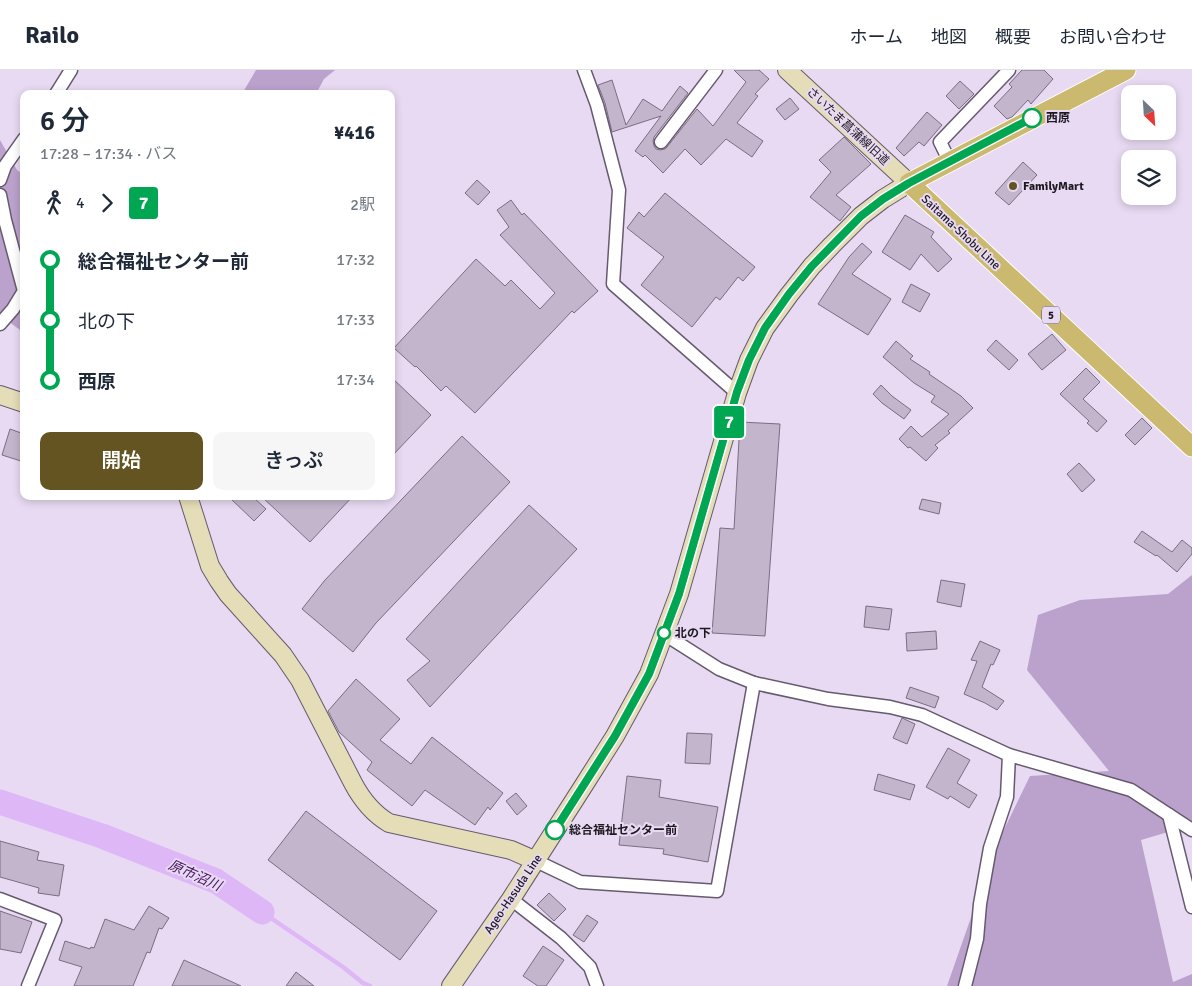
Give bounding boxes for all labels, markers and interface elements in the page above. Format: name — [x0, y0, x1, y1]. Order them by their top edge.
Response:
text: Railo — [25, 20, 79, 50]
text: ホーム — [850, 26, 903, 48]
text: 地図 — [931, 26, 967, 48]
text: 概要 — [995, 26, 1031, 48]
text: お問い合わせ — [1059, 26, 1167, 48]
street label: さいたま菖蒲線旧道 — [803, 84, 892, 169]
north arrow — [1121, 85, 1176, 140]
map controls — [1121, 85, 1176, 205]
text: 6 分 — [40, 104, 89, 138]
marker: 西原 — [1022, 108, 1042, 128]
place label: 西原 — [1046, 111, 1070, 126]
text: ¥416 — [334, 121, 375, 145]
text: 17:28 – 17:34 · バス — [40, 144, 177, 164]
button: layers — [1121, 150, 1176, 205]
place label: FamilyMart — [1023, 179, 1084, 194]
marker: FamilyMart — [1007, 180, 1019, 192]
icon: walk — [40, 189, 68, 217]
icon: forward — [93, 189, 121, 217]
text: 7 — [139, 192, 148, 214]
street label: Saitama-Shobu Line — [918, 192, 1003, 273]
text: 4 — [76, 193, 85, 213]
text: 2駅 — [350, 195, 375, 215]
text: 総合福祉センター前 — [78, 250, 249, 274]
text: 17:32 — [336, 250, 375, 270]
road number: 5 — [1042, 306, 1060, 324]
text: 北の下 — [78, 310, 135, 334]
text: 17:33 — [336, 310, 375, 330]
text: 西原 — [78, 370, 116, 394]
text: 17:34 — [336, 370, 375, 390]
line badge: 7 — [713, 406, 745, 438]
text: 7 — [724, 411, 734, 433]
button: 開始 — [40, 432, 203, 490]
button: きっぷ — [213, 432, 375, 490]
marker: 北の下 — [657, 626, 671, 640]
place label: 北の下 — [675, 626, 711, 641]
marker: 総合福祉センター前 — [545, 820, 565, 840]
place label: 総合福祉センター前 — [569, 823, 677, 838]
street label: Ageo-Hasuda Line — [481, 852, 546, 937]
water label: 原市沼川 — [166, 856, 226, 895]

